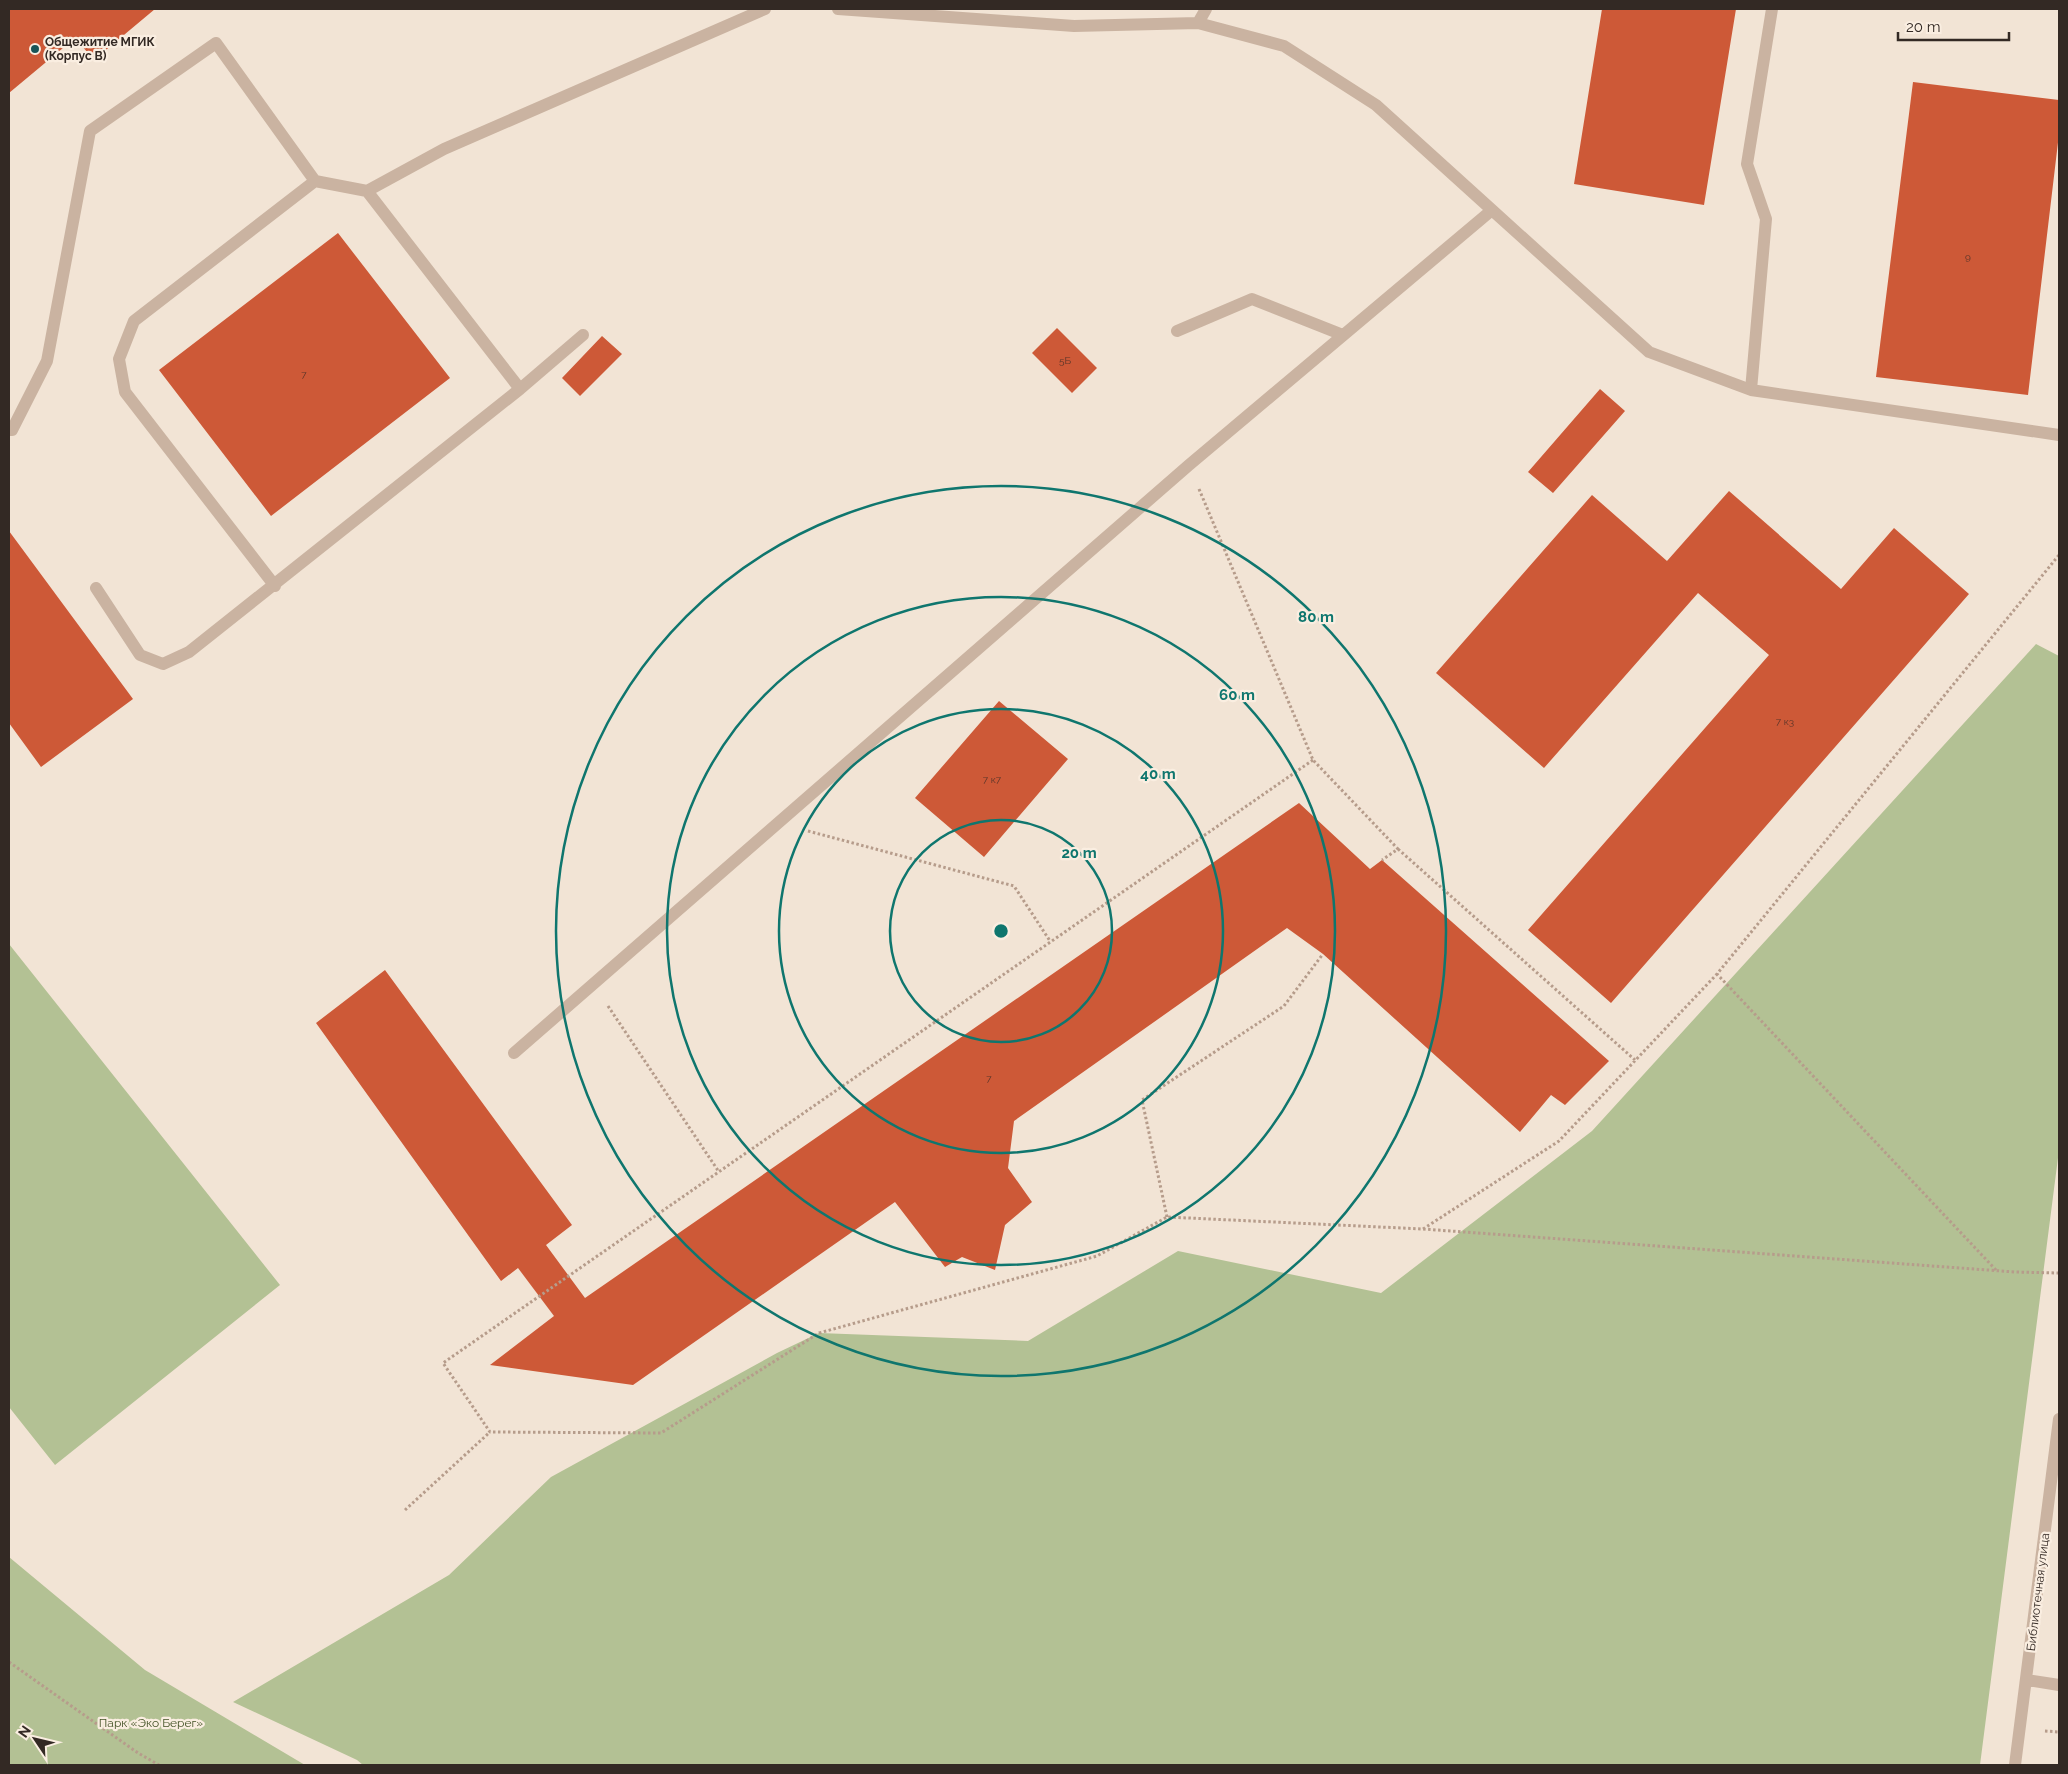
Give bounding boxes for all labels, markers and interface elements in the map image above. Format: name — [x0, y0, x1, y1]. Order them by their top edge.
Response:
scale bar — [1898, 10, 2009, 42]
text: 20 m — [1906, 18, 1941, 36]
place label: Общежитие МГИК (Корпус В) — [45, 35, 156, 63]
marker: Общежитие МГИК (Корпус В) — [29, 43, 41, 55]
house number: 9 — [1965, 251, 1971, 262]
house number: 5Б — [1059, 355, 1071, 366]
house number: 7 — [301, 369, 307, 380]
text: 80 m — [1298, 608, 1334, 626]
text: 60 m — [1219, 686, 1255, 704]
house number: 7 к3 — [1776, 716, 1794, 727]
text: 40 m — [1140, 765, 1176, 783]
house number: 7 к7 — [983, 774, 1002, 785]
text: 20 m — [1061, 844, 1097, 862]
centre of rings — [992, 922, 1010, 940]
house number: 7 — [986, 1073, 992, 1084]
street label: Библиотечная улица — [2024, 1532, 2052, 1652]
north arrow — [10, 1714, 60, 1764]
park label: Парк «Эко Берег» — [99, 1716, 203, 1730]
text: N — [15, 1723, 34, 1741]

